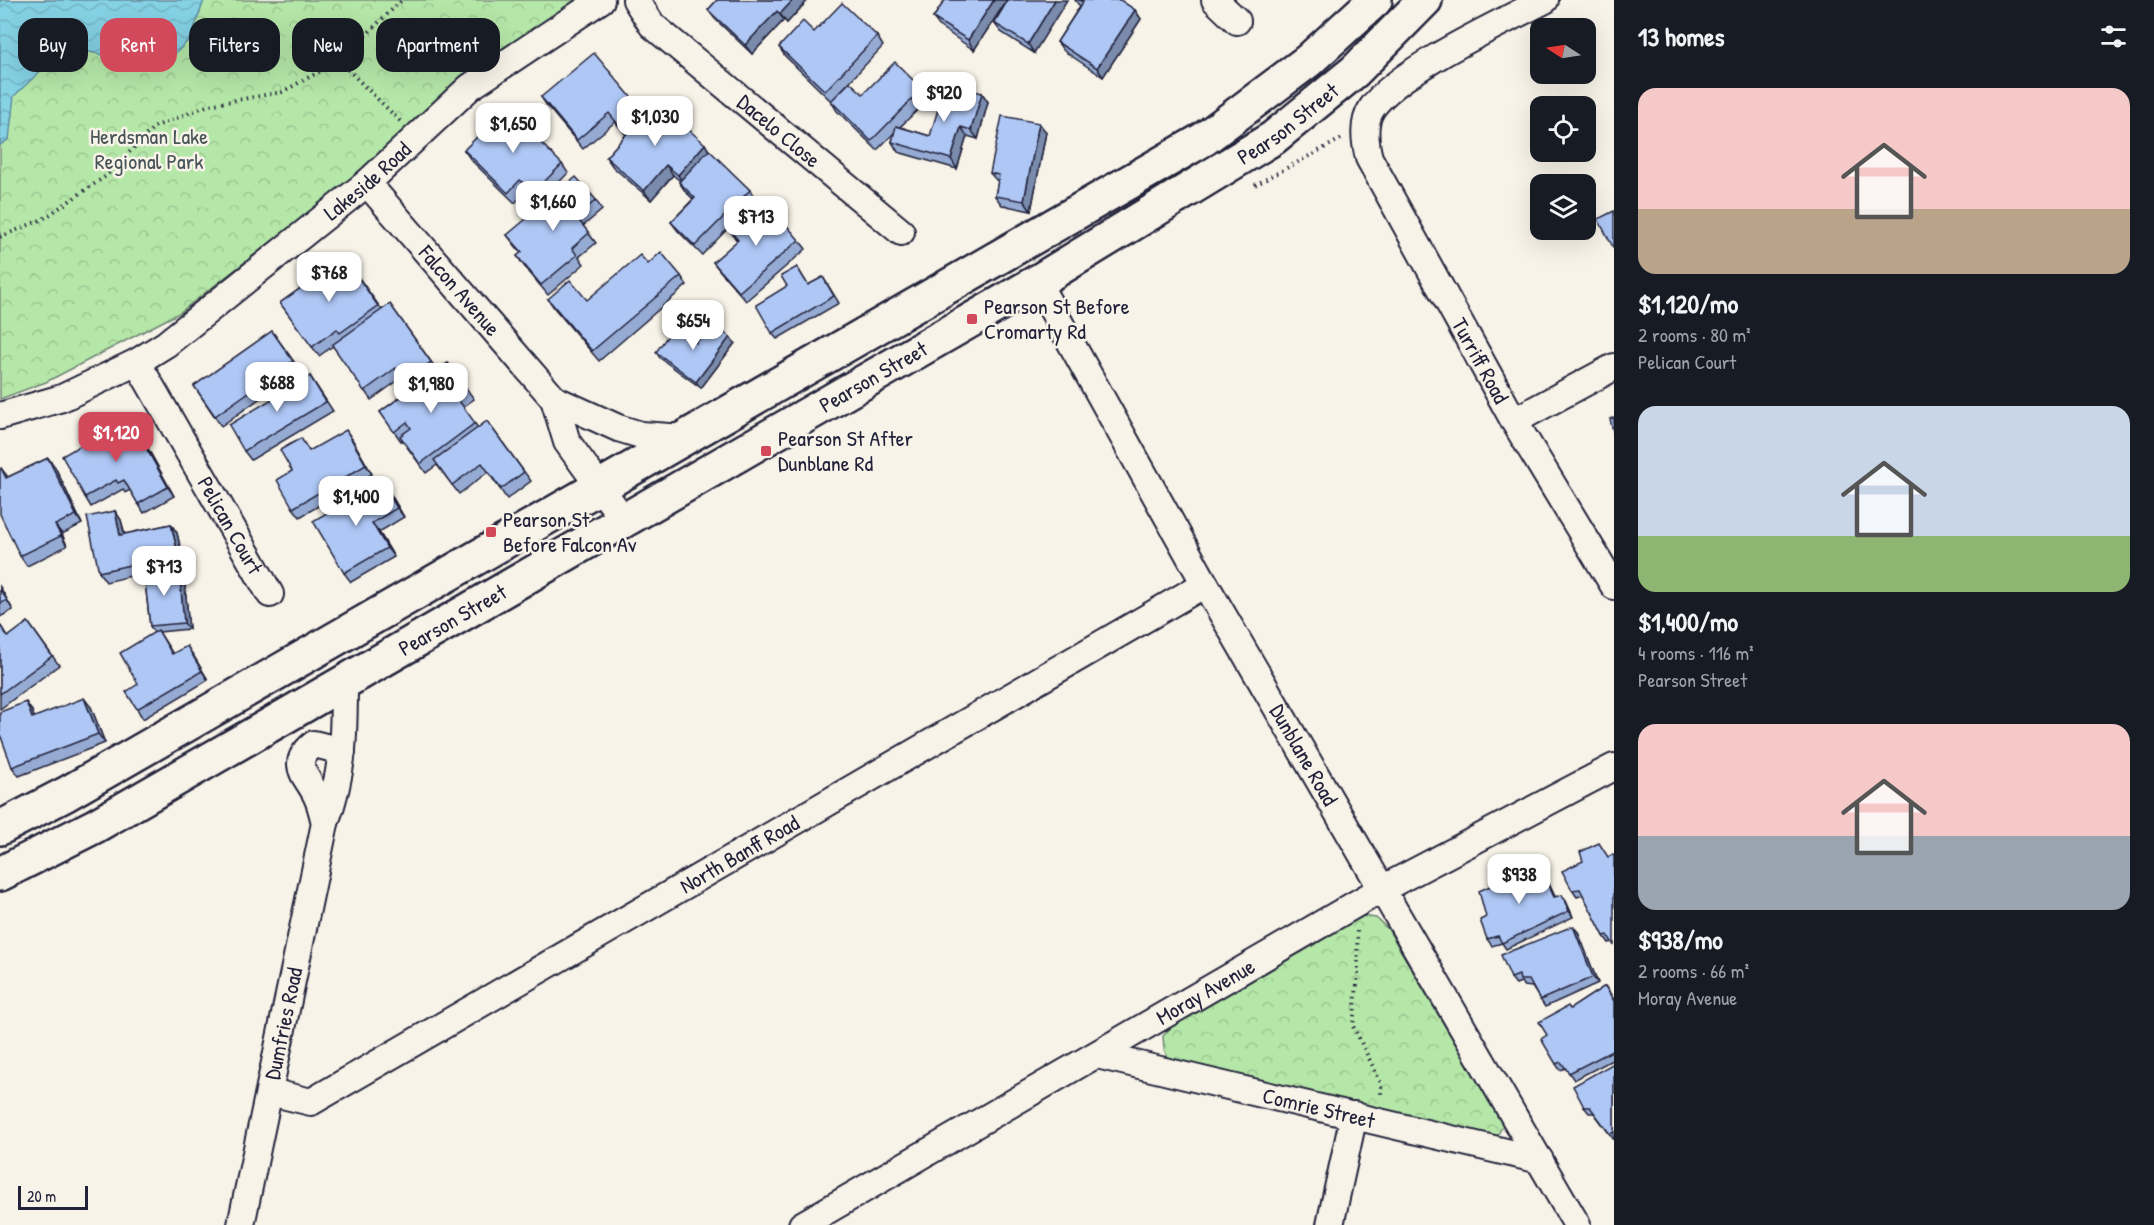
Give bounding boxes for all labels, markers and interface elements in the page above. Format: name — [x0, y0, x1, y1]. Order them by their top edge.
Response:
chip: Buy — [18, 18, 88, 72]
chip: Rent — [100, 18, 177, 72]
chip: Filters — [189, 18, 280, 72]
chip: New — [292, 18, 364, 72]
chip: Apartment — [376, 18, 500, 72]
north arrow — [1530, 18, 1596, 84]
map controls — [1530, 18, 1596, 240]
text: 13 homes — [1638, 19, 1725, 54]
icon: filters — [2097, 20, 2130, 53]
pin: $920 — [908, 72, 980, 123]
street label: Pearson Street — [1231, 75, 1345, 172]
text: $920 — [926, 78, 962, 105]
street label: Dacelo Close — [731, 87, 827, 174]
pin: $1,030 — [606, 96, 704, 147]
button: locate — [1530, 96, 1596, 162]
text: $1,030 — [631, 102, 679, 129]
pin: $1,650 — [464, 103, 562, 154]
text: $1,650 — [490, 109, 536, 136]
park label: Herdsman Lake Regional Park — [90, 121, 208, 176]
icon: home — [1830, 127, 1938, 235]
street label: Lakeside Road — [317, 134, 418, 227]
button: layers — [1530, 174, 1596, 240]
pin: $1,660 — [504, 181, 602, 232]
text: $1,660 — [530, 187, 576, 214]
pin: $713 — [720, 196, 792, 247]
text: $713 — [738, 202, 774, 229]
street label: Falcon Avenue — [412, 238, 508, 342]
pin: $768 — [293, 252, 365, 303]
text: $768 — [311, 258, 347, 285]
text: $1,120/mo — [1638, 286, 1738, 321]
place label: Pearson St Before Cromarty Rd — [984, 291, 1130, 346]
pin: $654 — [657, 300, 729, 351]
text: $654 — [676, 306, 710, 333]
marker: Pearson St Before Cromarty Rd — [965, 312, 979, 326]
street label: Turriff Road — [1445, 312, 1517, 409]
text: 2 rooms · 80 m² — [1638, 321, 1751, 348]
street label: Pearson Street — [814, 333, 933, 420]
text: Pelican Court — [1638, 348, 1736, 375]
pin: $688 — [241, 362, 313, 413]
pin: $1,980 — [382, 363, 480, 414]
text: $688 — [259, 368, 295, 395]
text: $1,980 — [408, 369, 454, 396]
pin: $1,120 — [67, 412, 165, 463]
text: $1,120 — [92, 418, 140, 445]
place label: Pearson St After Dunblane Rd — [778, 423, 913, 478]
marker: Pearson St After Dunblane Rd — [759, 444, 773, 458]
icon: home — [1830, 445, 1938, 553]
street label: Pelican Court — [191, 471, 271, 580]
pin: $1,400 — [307, 476, 405, 527]
text: $1,400 — [333, 482, 379, 509]
place label: Pearson St Before Falcon Av — [503, 504, 637, 559]
marker: Pearson St Before Falcon Av — [484, 525, 498, 539]
pin: $713 — [128, 546, 200, 597]
text: $713 — [146, 552, 182, 579]
street label: Pearson Street — [393, 576, 512, 663]
text: $1,400/mo — [1638, 604, 1738, 639]
text: 4 rooms · 116 m² — [1638, 639, 1754, 666]
text: Pearson Street — [1638, 666, 1747, 693]
street label: Dunblane Road — [1263, 698, 1346, 811]
icon: home — [1830, 763, 1938, 871]
street label: North Banff Road — [674, 807, 805, 900]
pin: $938 — [1483, 854, 1555, 905]
text: $938 — [1501, 860, 1537, 887]
text: $938/mo — [1638, 922, 1723, 957]
street label: Moray Avenue — [1150, 951, 1260, 1032]
text: 2 rooms · 66 m² — [1638, 957, 1749, 984]
street label: Dumfries Road — [257, 964, 310, 1082]
text: Moray Avenue — [1638, 984, 1737, 1011]
street label: Comrie Street — [1260, 1080, 1378, 1135]
scale bar — [18, 1183, 88, 1210]
text: 20 m — [27, 1185, 56, 1207]

